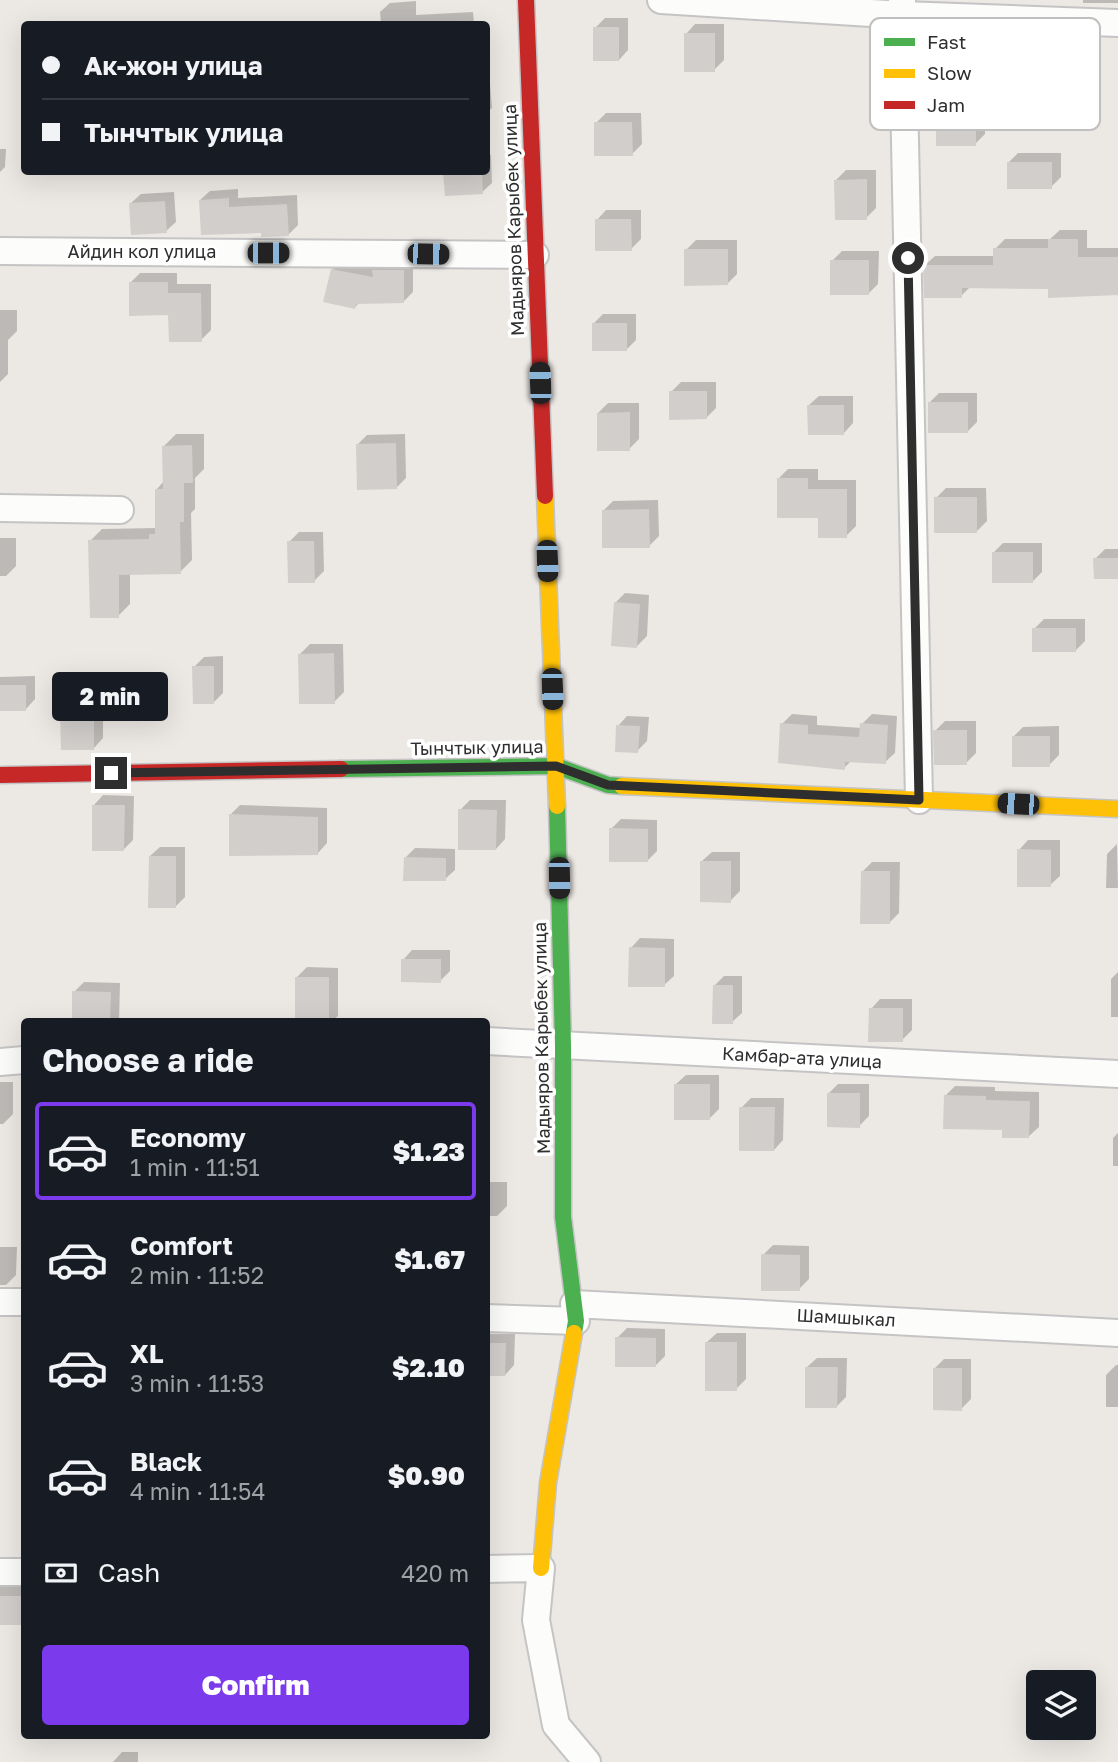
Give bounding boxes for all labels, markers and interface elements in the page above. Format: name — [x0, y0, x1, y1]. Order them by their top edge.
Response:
legend — [870, 18, 1100, 130]
text: Fast — [927, 30, 966, 53]
text: Ак-жон улица — [84, 50, 262, 81]
text: Slow — [927, 61, 972, 84]
text: Jam — [927, 93, 965, 116]
street label: Мадыяров Карыбек улица — [498, 104, 528, 336]
text: Тынчтык улица — [84, 117, 283, 148]
street label: Айдин кол улица — [68, 240, 216, 262]
route start — [892, 242, 924, 274]
car — [248, 243, 290, 264]
car — [407, 243, 450, 265]
car — [529, 362, 552, 404]
car — [536, 540, 559, 582]
car — [541, 668, 564, 710]
callout: 2 min — [53, 672, 169, 720]
text: 2 min — [80, 682, 140, 710]
street label: Тынчтык улица — [410, 735, 544, 759]
route end — [95, 757, 127, 789]
car — [997, 792, 1040, 816]
car — [549, 857, 570, 899]
street label: Мадыяров Карыбек улица — [528, 922, 554, 1154]
text: Choose a ride — [42, 1041, 254, 1079]
street label: Камбар-ата улица — [721, 1042, 883, 1072]
icon: car — [46, 1120, 109, 1183]
text: Economy — [130, 1122, 246, 1153]
text: $1.23 — [393, 1136, 465, 1167]
text: 1 min · 11:51 — [130, 1153, 260, 1181]
icon: car — [46, 1228, 109, 1291]
text: Comfort — [130, 1230, 233, 1261]
text: $1.67 — [394, 1244, 465, 1275]
text: 2 min · 11:52 — [130, 1261, 264, 1289]
street label: Шамшыкал — [796, 1303, 896, 1331]
icon: car — [46, 1336, 109, 1399]
text: XL — [130, 1338, 164, 1369]
text: $2.10 — [392, 1352, 465, 1383]
text: 3 min · 11:53 — [130, 1369, 264, 1397]
icon: car — [46, 1444, 109, 1507]
text: Black — [130, 1446, 202, 1477]
text: $0.90 — [388, 1460, 465, 1491]
text: 4 min · 11:54 — [130, 1477, 265, 1505]
icon: cash — [42, 1554, 80, 1592]
text: Cash — [98, 1557, 160, 1588]
text: 420 m — [401, 1559, 469, 1587]
button: Confirm — [42, 1645, 469, 1725]
map controls — [1026, 1670, 1096, 1740]
button: layers — [1026, 1670, 1096, 1740]

